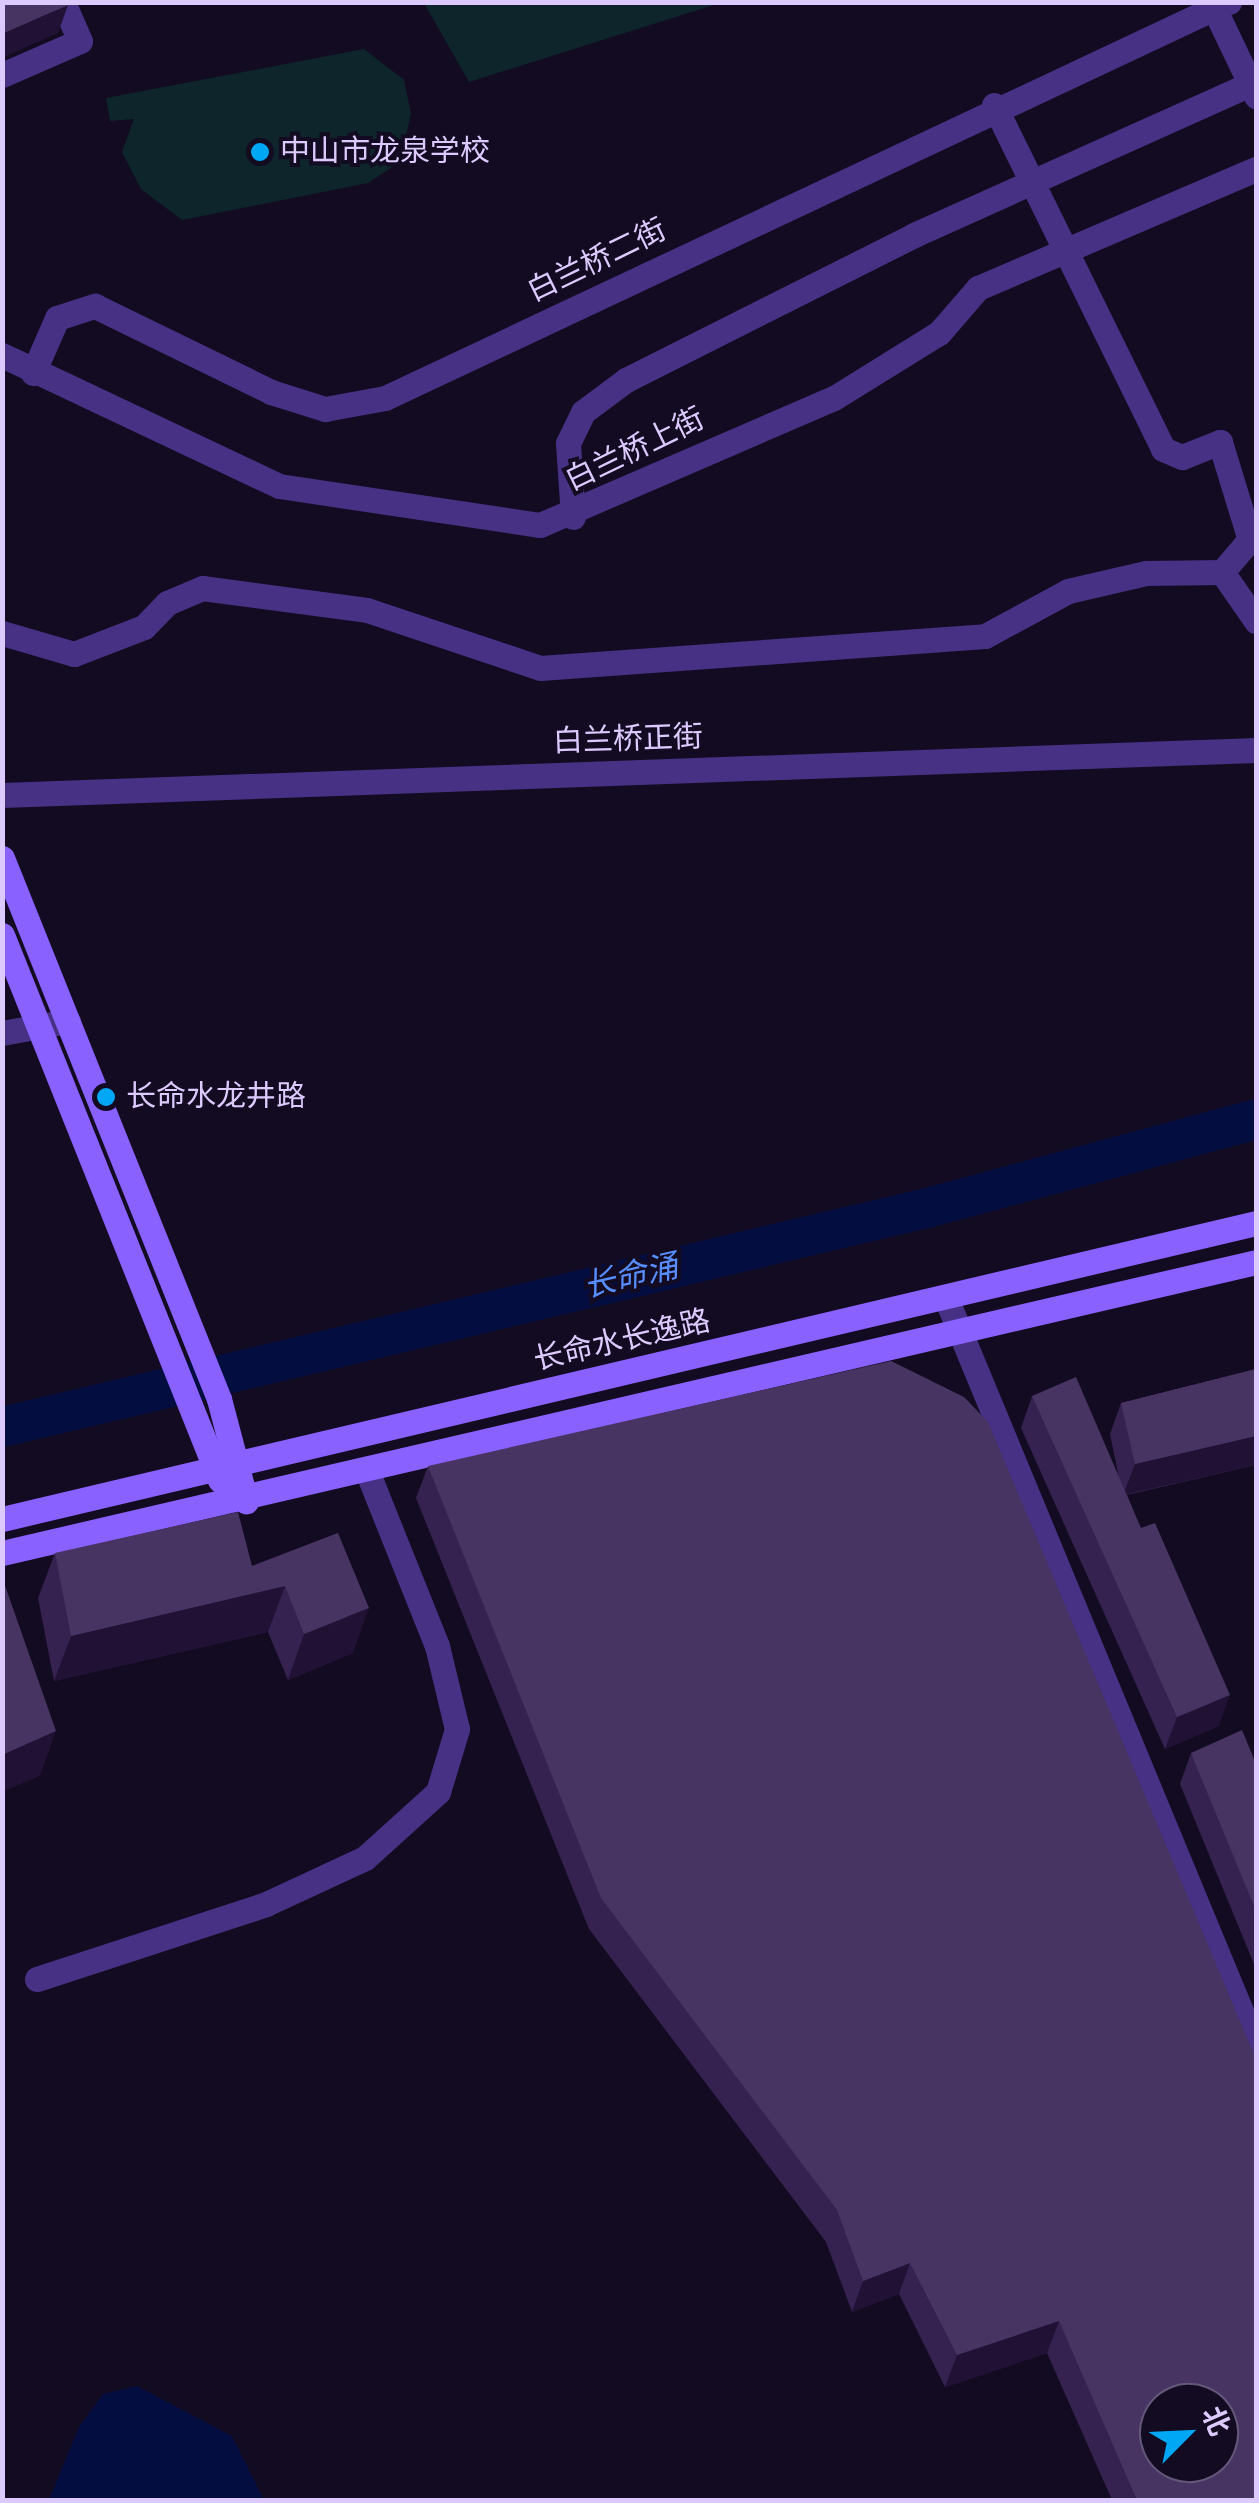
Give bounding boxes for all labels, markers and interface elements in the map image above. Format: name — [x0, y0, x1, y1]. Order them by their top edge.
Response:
place label: 中山市龙泉学校 — [280, 134, 490, 170]
marker: 中山市龙泉学校 — [249, 141, 271, 163]
street label: 白兰桥二街 — [522, 212, 672, 310]
street label: 白兰桥上街 — [560, 401, 710, 499]
street label: 白兰桥正街 — [552, 719, 704, 761]
place label: 长命水龙井路 — [126, 1079, 306, 1115]
marker: 长命水龙井路 — [95, 1086, 117, 1108]
water label: 长命涌 — [580, 1248, 682, 1308]
street label: 长命水长逸路 — [530, 1303, 714, 1379]
north arrow — [1139, 2383, 1239, 2483]
text: 北 — [1194, 2402, 1236, 2441]

